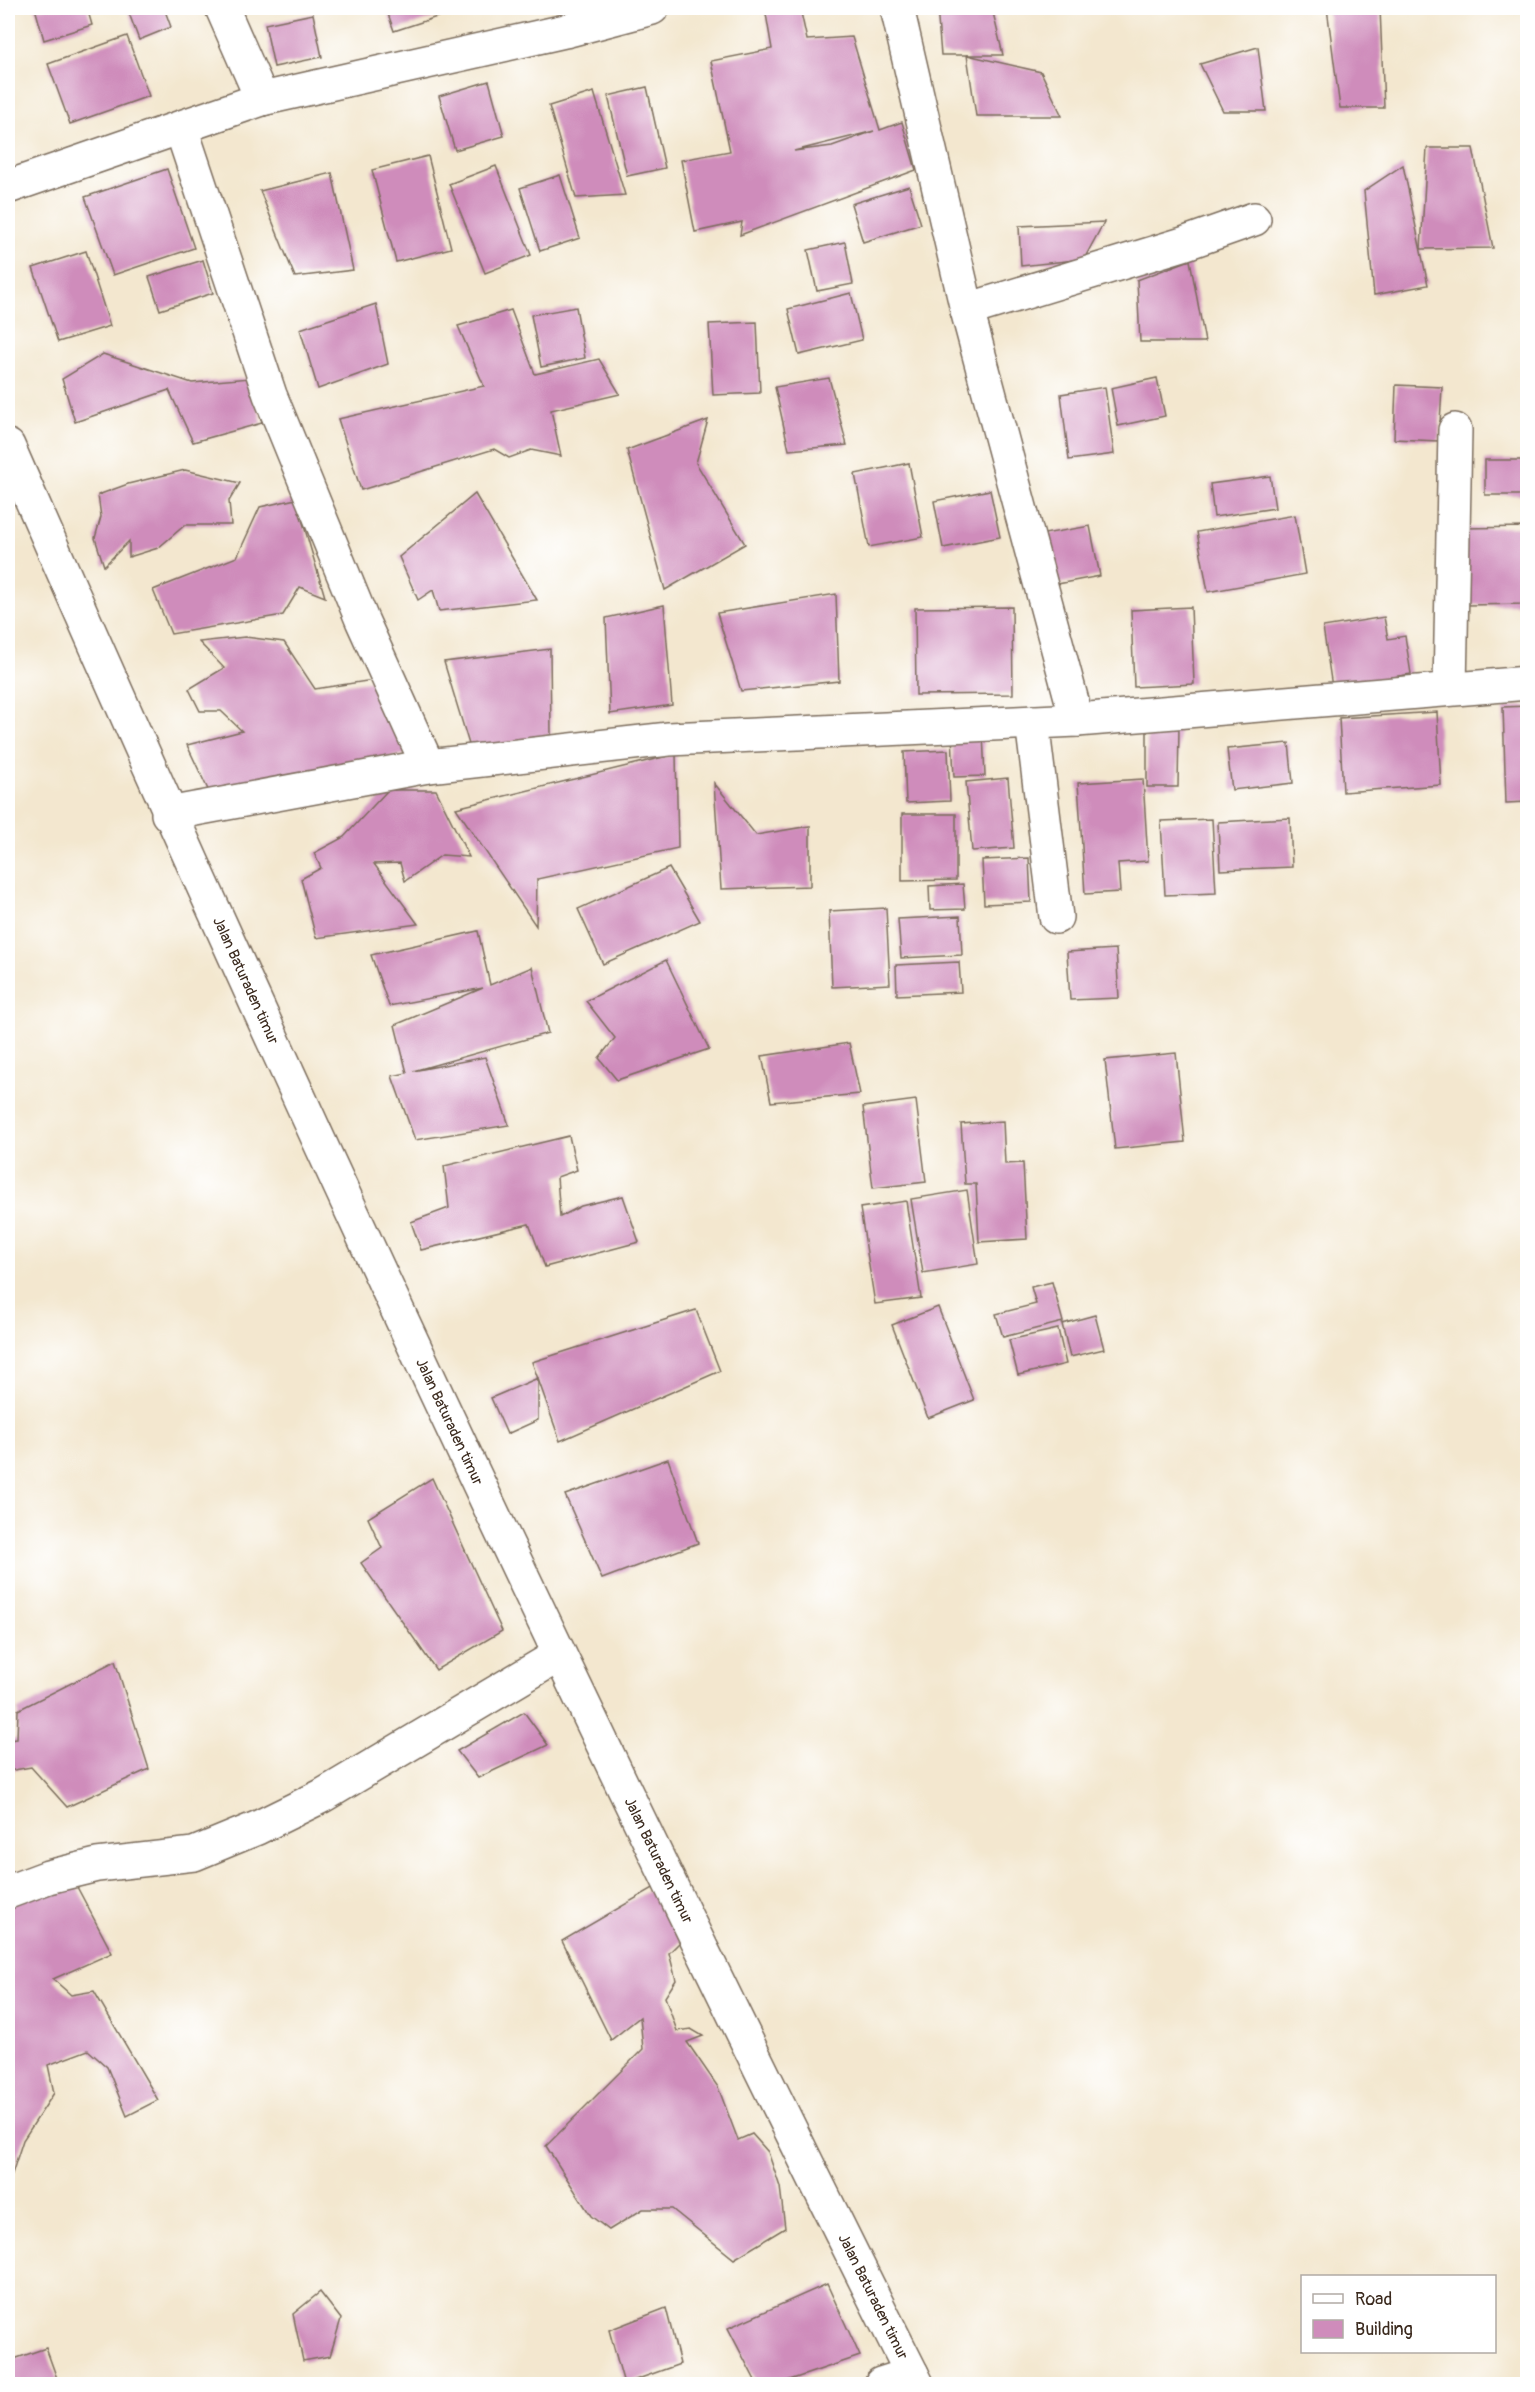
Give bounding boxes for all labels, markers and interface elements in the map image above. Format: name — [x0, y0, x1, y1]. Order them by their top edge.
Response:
street label: Jalan Baturaden timur — [208, 914, 283, 1048]
street label: Jalan Baturaden timur — [411, 1355, 487, 1489]
street label: Jalan Baturaden timur — [620, 1794, 697, 1927]
street label: Jalan Baturaden timur — [833, 2231, 912, 2363]
legend — [1301, 2275, 1496, 2353]
text: Road — [1355, 2288, 1392, 2311]
text: Building — [1355, 2318, 1413, 2341]

